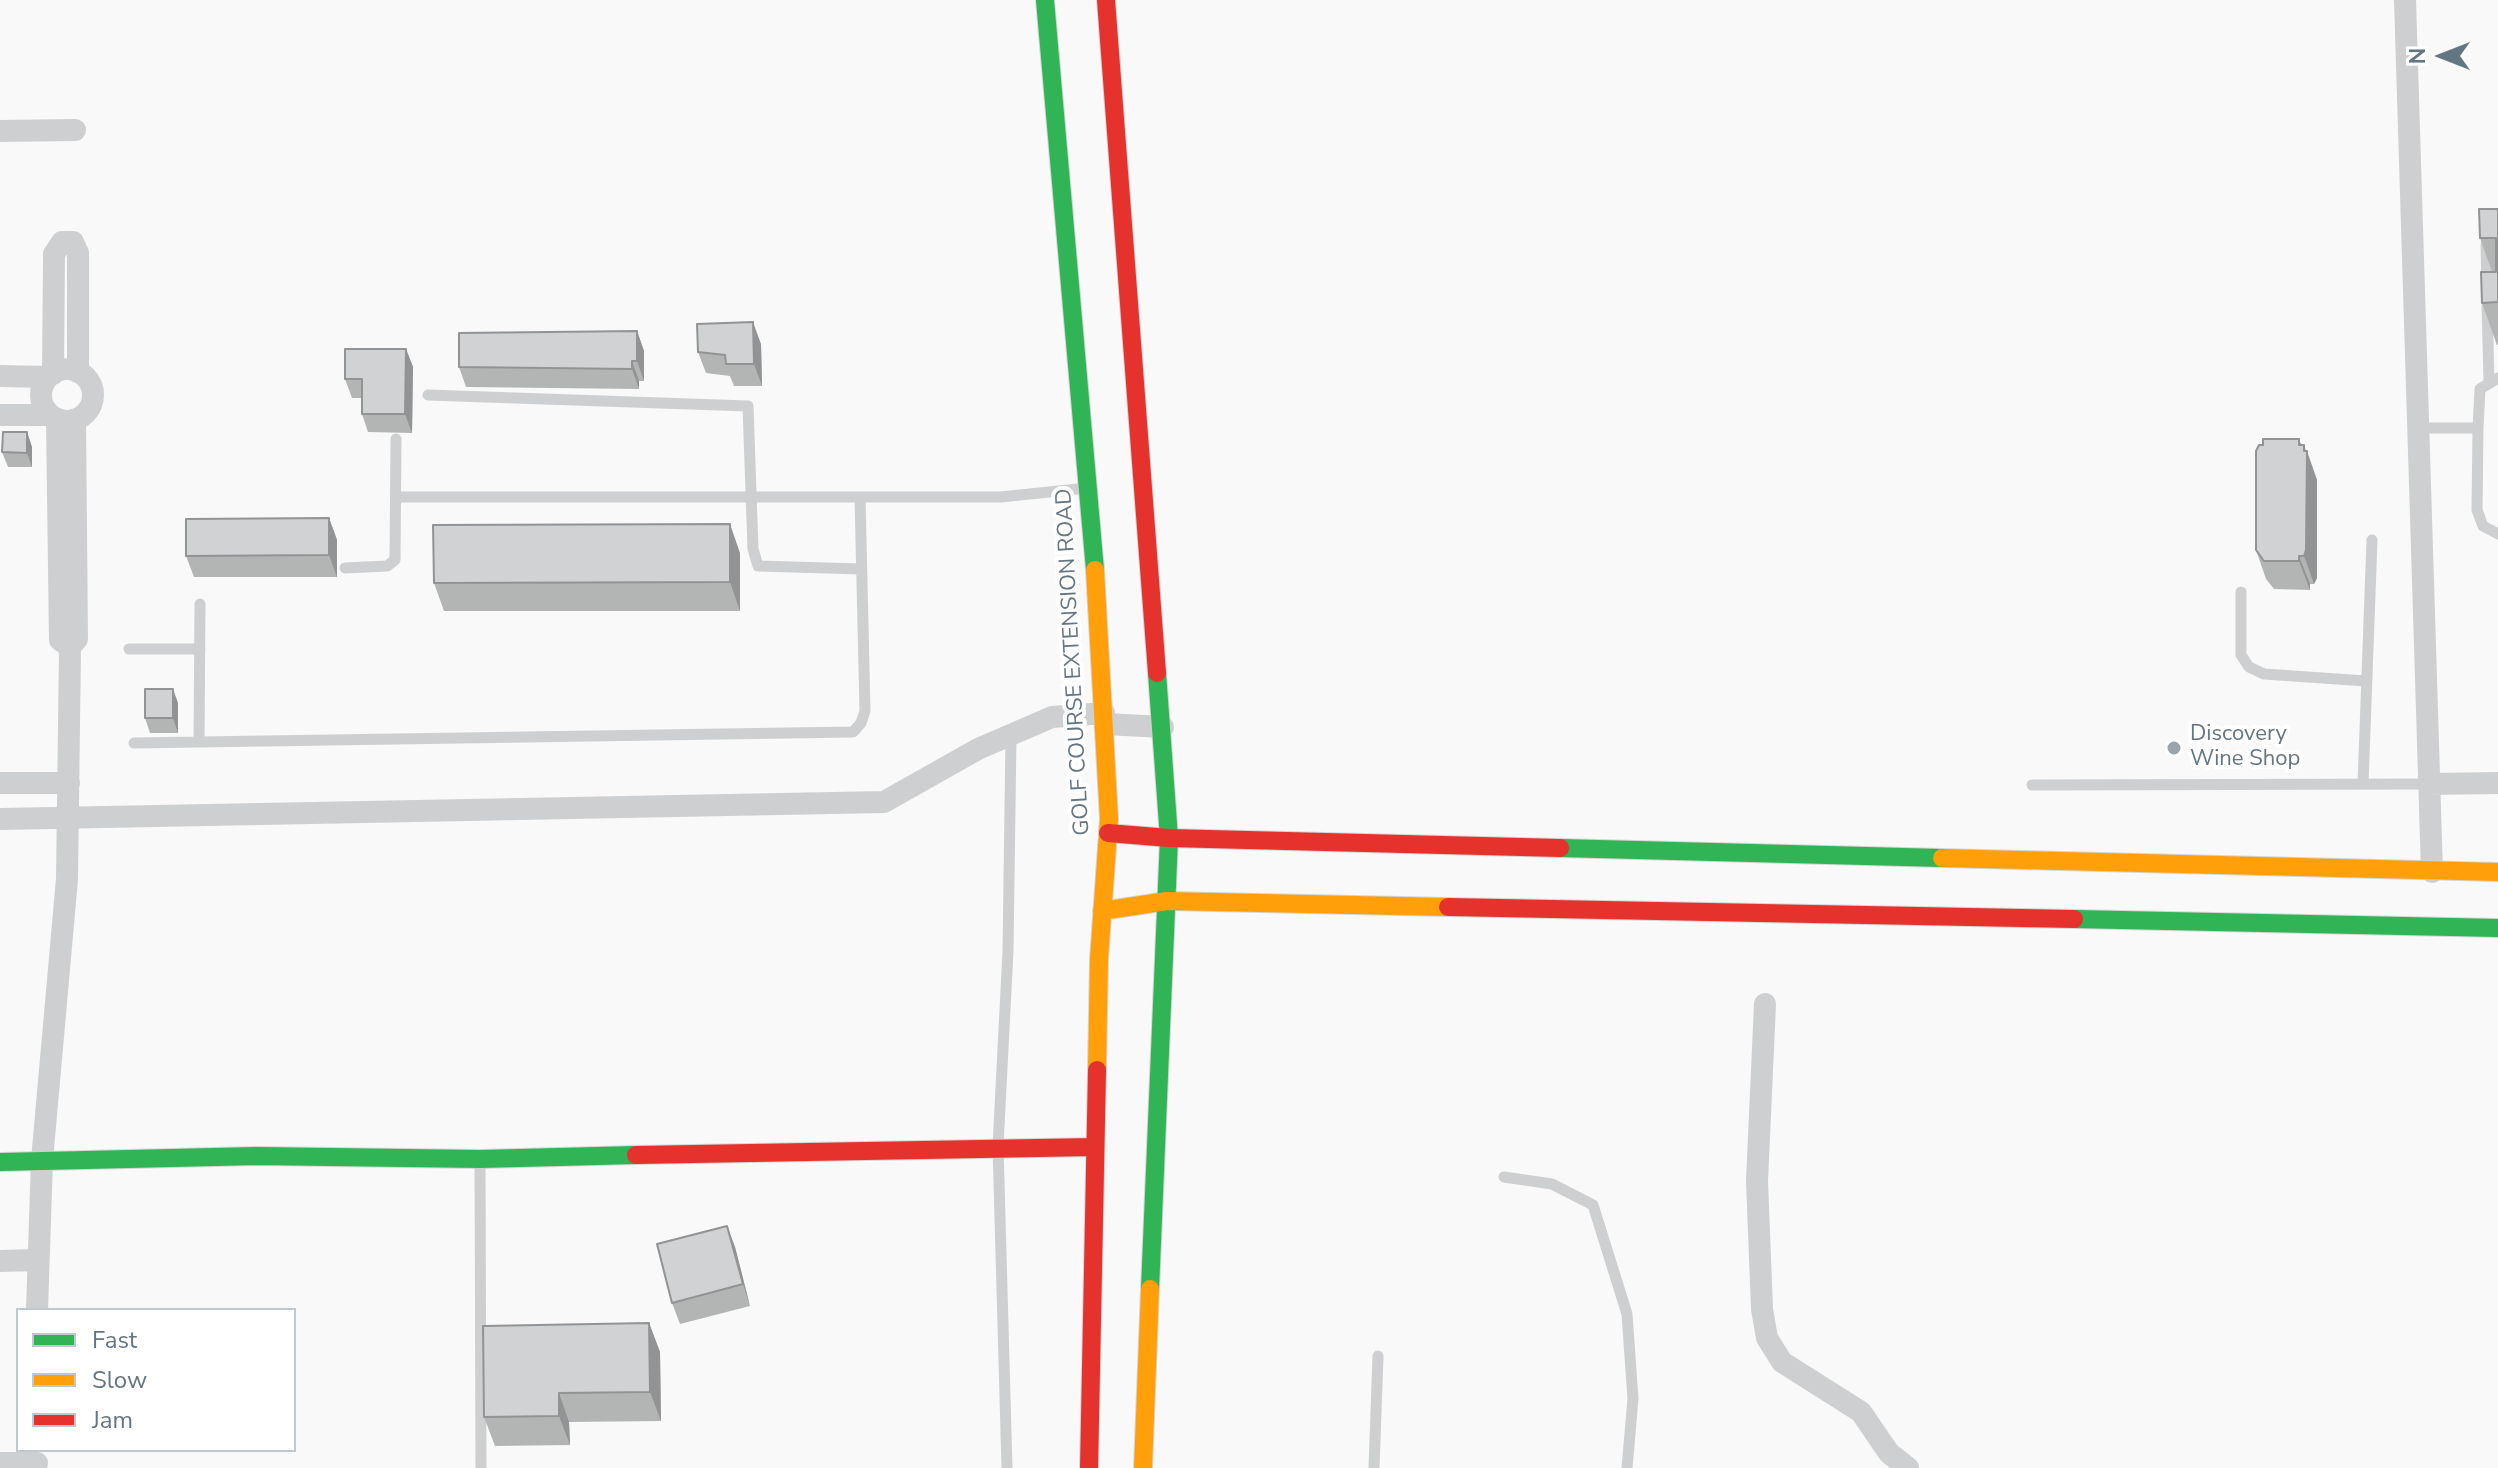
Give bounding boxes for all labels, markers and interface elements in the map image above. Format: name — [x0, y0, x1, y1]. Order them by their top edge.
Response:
north arrow — [2402, 16, 2482, 96]
text: N — [2403, 48, 2433, 64]
street label: GOLF COURSE EXTENSION ROAD — [1052, 488, 1096, 836]
place label: Discovery Wine Shop — [2190, 722, 2300, 774]
marker: Discovery Wine Shop — [2165, 739, 2183, 757]
legend — [16, 1308, 296, 1452]
text: Fast — [92, 1324, 137, 1356]
text: Slow — [92, 1364, 147, 1396]
text: Jam — [92, 1404, 133, 1436]

